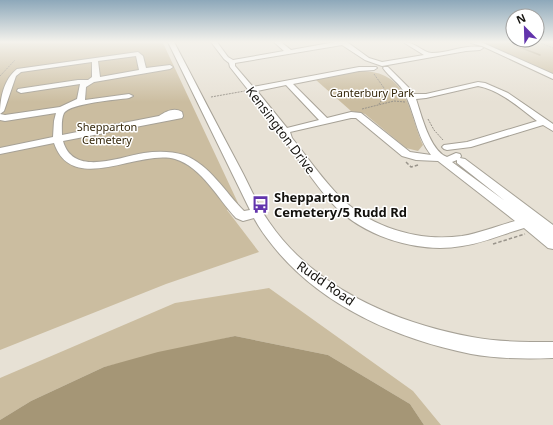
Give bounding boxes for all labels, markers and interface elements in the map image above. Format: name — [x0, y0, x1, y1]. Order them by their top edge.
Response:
north arrow — [505, 8, 545, 48]
text: N — [514, 10, 528, 27]
street label: Kensington Drive — [242, 83, 320, 177]
park label: Canterbury Park — [330, 85, 414, 100]
park label: Shepparton Cemetery — [77, 119, 137, 147]
place label: Shepparton Cemetery/5 Rudd Rd — [274, 188, 407, 221]
bus stop icon: Shepparton Cemetery/5 Rudd Rd — [251, 194, 271, 214]
street label: Rudd Road — [294, 256, 358, 310]

